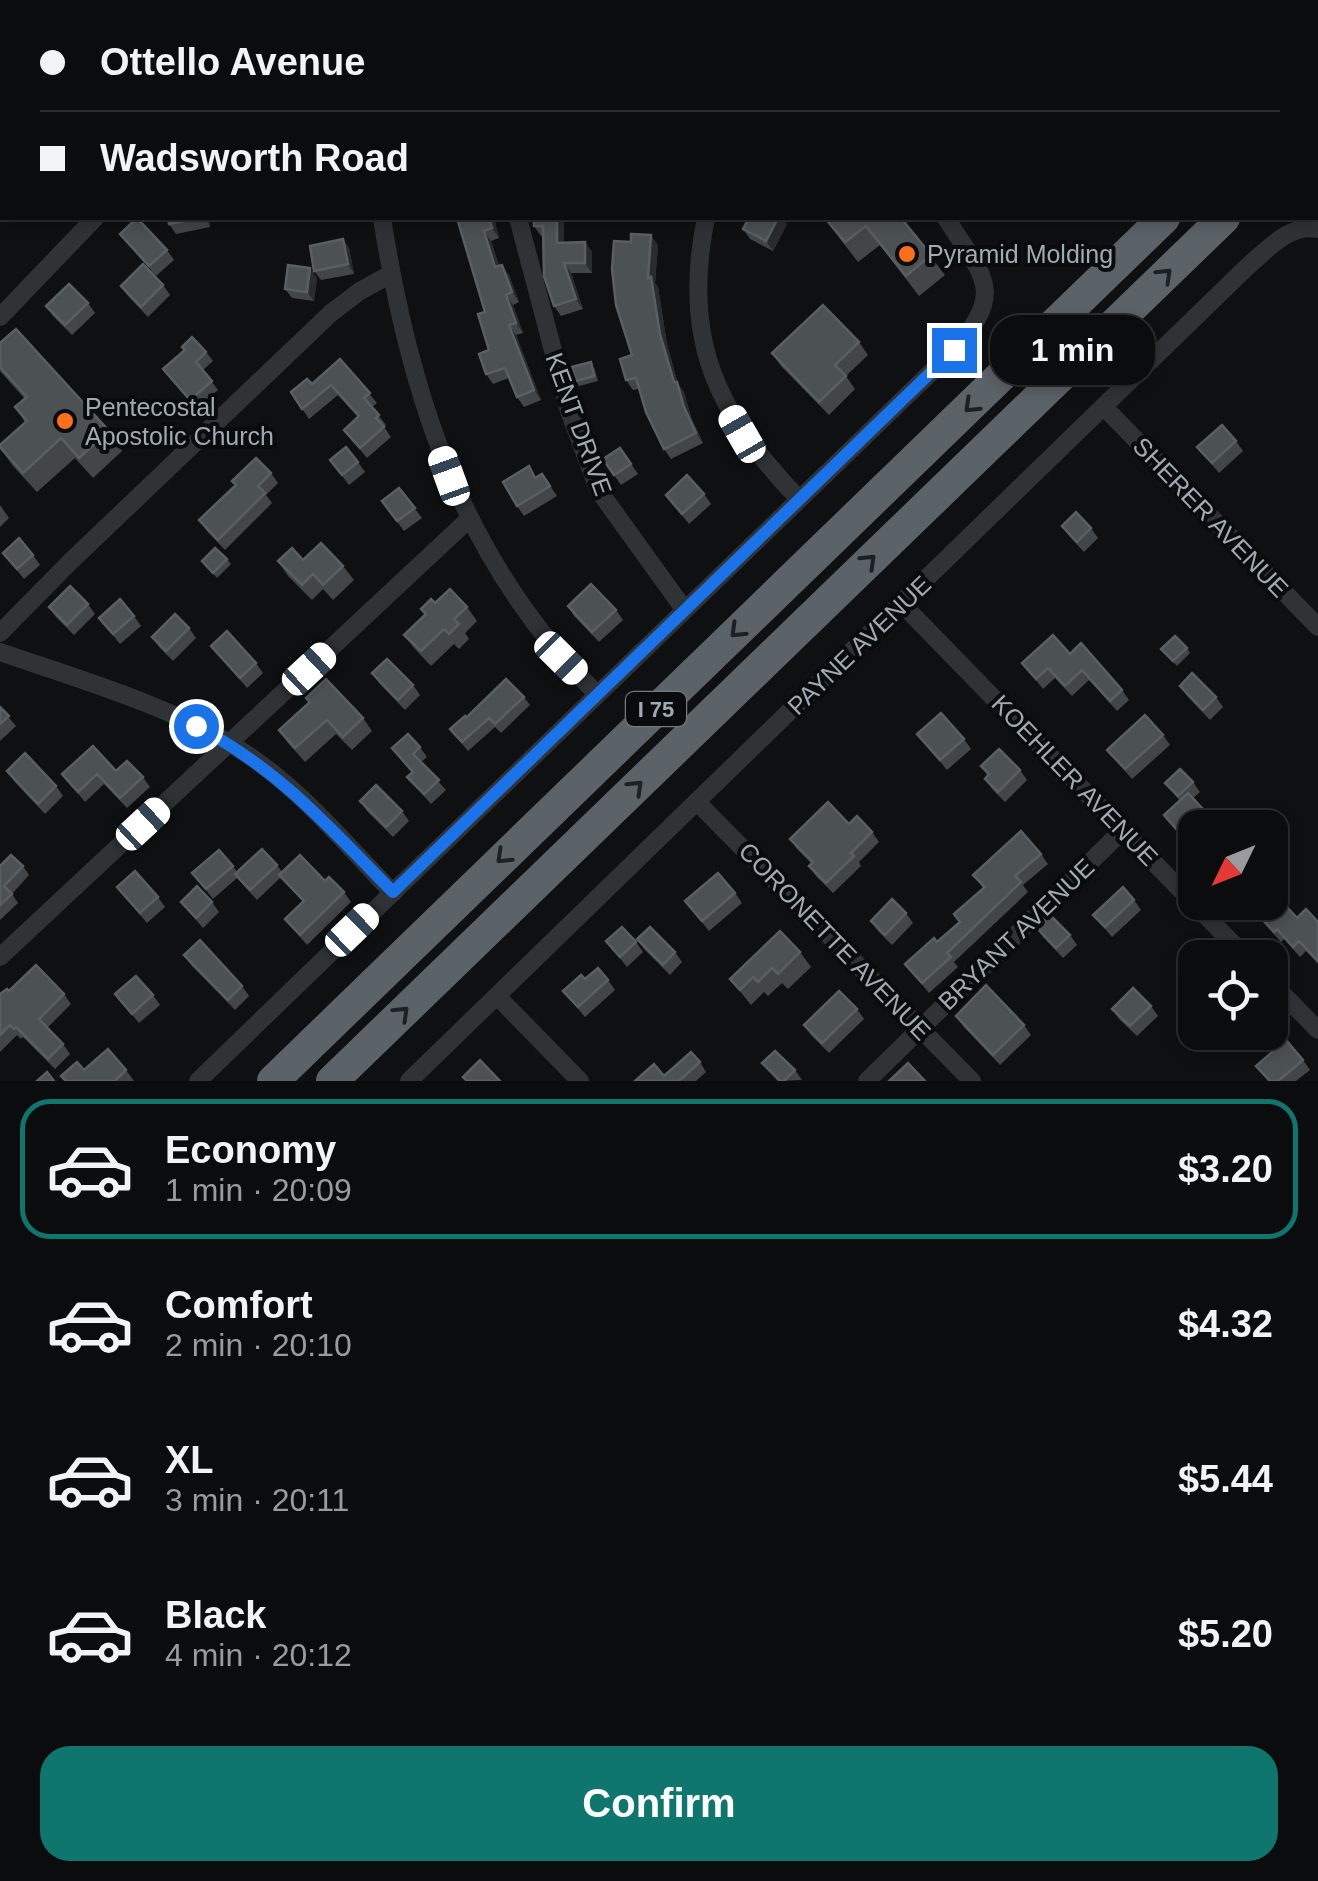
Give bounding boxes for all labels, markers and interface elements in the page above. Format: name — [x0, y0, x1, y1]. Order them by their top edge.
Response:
text: Ottello Avenue — [100, 41, 365, 83]
text: Wadsworth Road — [100, 137, 409, 179]
place label: Pyramid Molding — [927, 240, 1113, 268]
marker: Pyramid Molding — [896, 243, 918, 265]
one-way arrow — [1153, 268, 1171, 286]
callout: 1 min — [989, 315, 1154, 385]
route end — [932, 328, 977, 373]
text: 1 min — [1031, 332, 1114, 368]
street label: KENT DRIVE — [540, 349, 618, 499]
place label: Pentecostal Apostolic Church — [85, 393, 274, 450]
one-way arrow — [964, 394, 982, 412]
car — [714, 401, 770, 467]
marker: Pentecostal Apostolic Church — [54, 410, 76, 432]
street label: SHERER AVENUE — [1128, 431, 1294, 603]
car — [425, 443, 473, 509]
one-way arrow — [858, 555, 876, 573]
street label: PAYNE AVENUE — [782, 570, 936, 720]
one-way arrow — [730, 620, 748, 638]
car — [529, 626, 593, 690]
car — [277, 638, 341, 700]
street label: KOEHLER AVENUE — [986, 689, 1164, 871]
road number: I 75 — [626, 692, 686, 726]
route start — [174, 704, 219, 749]
one-way arrow — [624, 781, 642, 799]
car — [111, 793, 175, 855]
north arrow — [1178, 810, 1288, 920]
map controls — [1178, 810, 1288, 1050]
street label: CORONETTE AVENUE — [733, 837, 937, 1045]
one-way arrow — [497, 846, 515, 864]
street label: BRYANT AVENUE — [932, 853, 1100, 1015]
car — [320, 898, 384, 962]
button: locate — [1178, 940, 1288, 1050]
one-way arrow — [390, 1007, 409, 1025]
icon: car — [45, 1124, 135, 1214]
text: Economy — [165, 1129, 336, 1171]
text: $3.20 — [1178, 1148, 1273, 1190]
text: 1 min · 20:09 — [165, 1172, 352, 1208]
icon: car — [45, 1279, 135, 1369]
text: Comfort — [165, 1284, 313, 1326]
text: $4.32 — [1178, 1303, 1273, 1345]
text: 2 min · 20:10 — [165, 1327, 352, 1363]
icon: car — [45, 1434, 135, 1524]
text: XL — [165, 1439, 214, 1481]
text: $5.44 — [1178, 1458, 1273, 1500]
text: 3 min · 20:11 — [165, 1482, 349, 1518]
icon: car — [45, 1589, 135, 1679]
text: Black — [165, 1594, 266, 1636]
text: $5.20 — [1178, 1613, 1273, 1655]
text: 4 min · 20:12 — [165, 1637, 352, 1673]
button: Confirm — [40, 1746, 1278, 1861]

